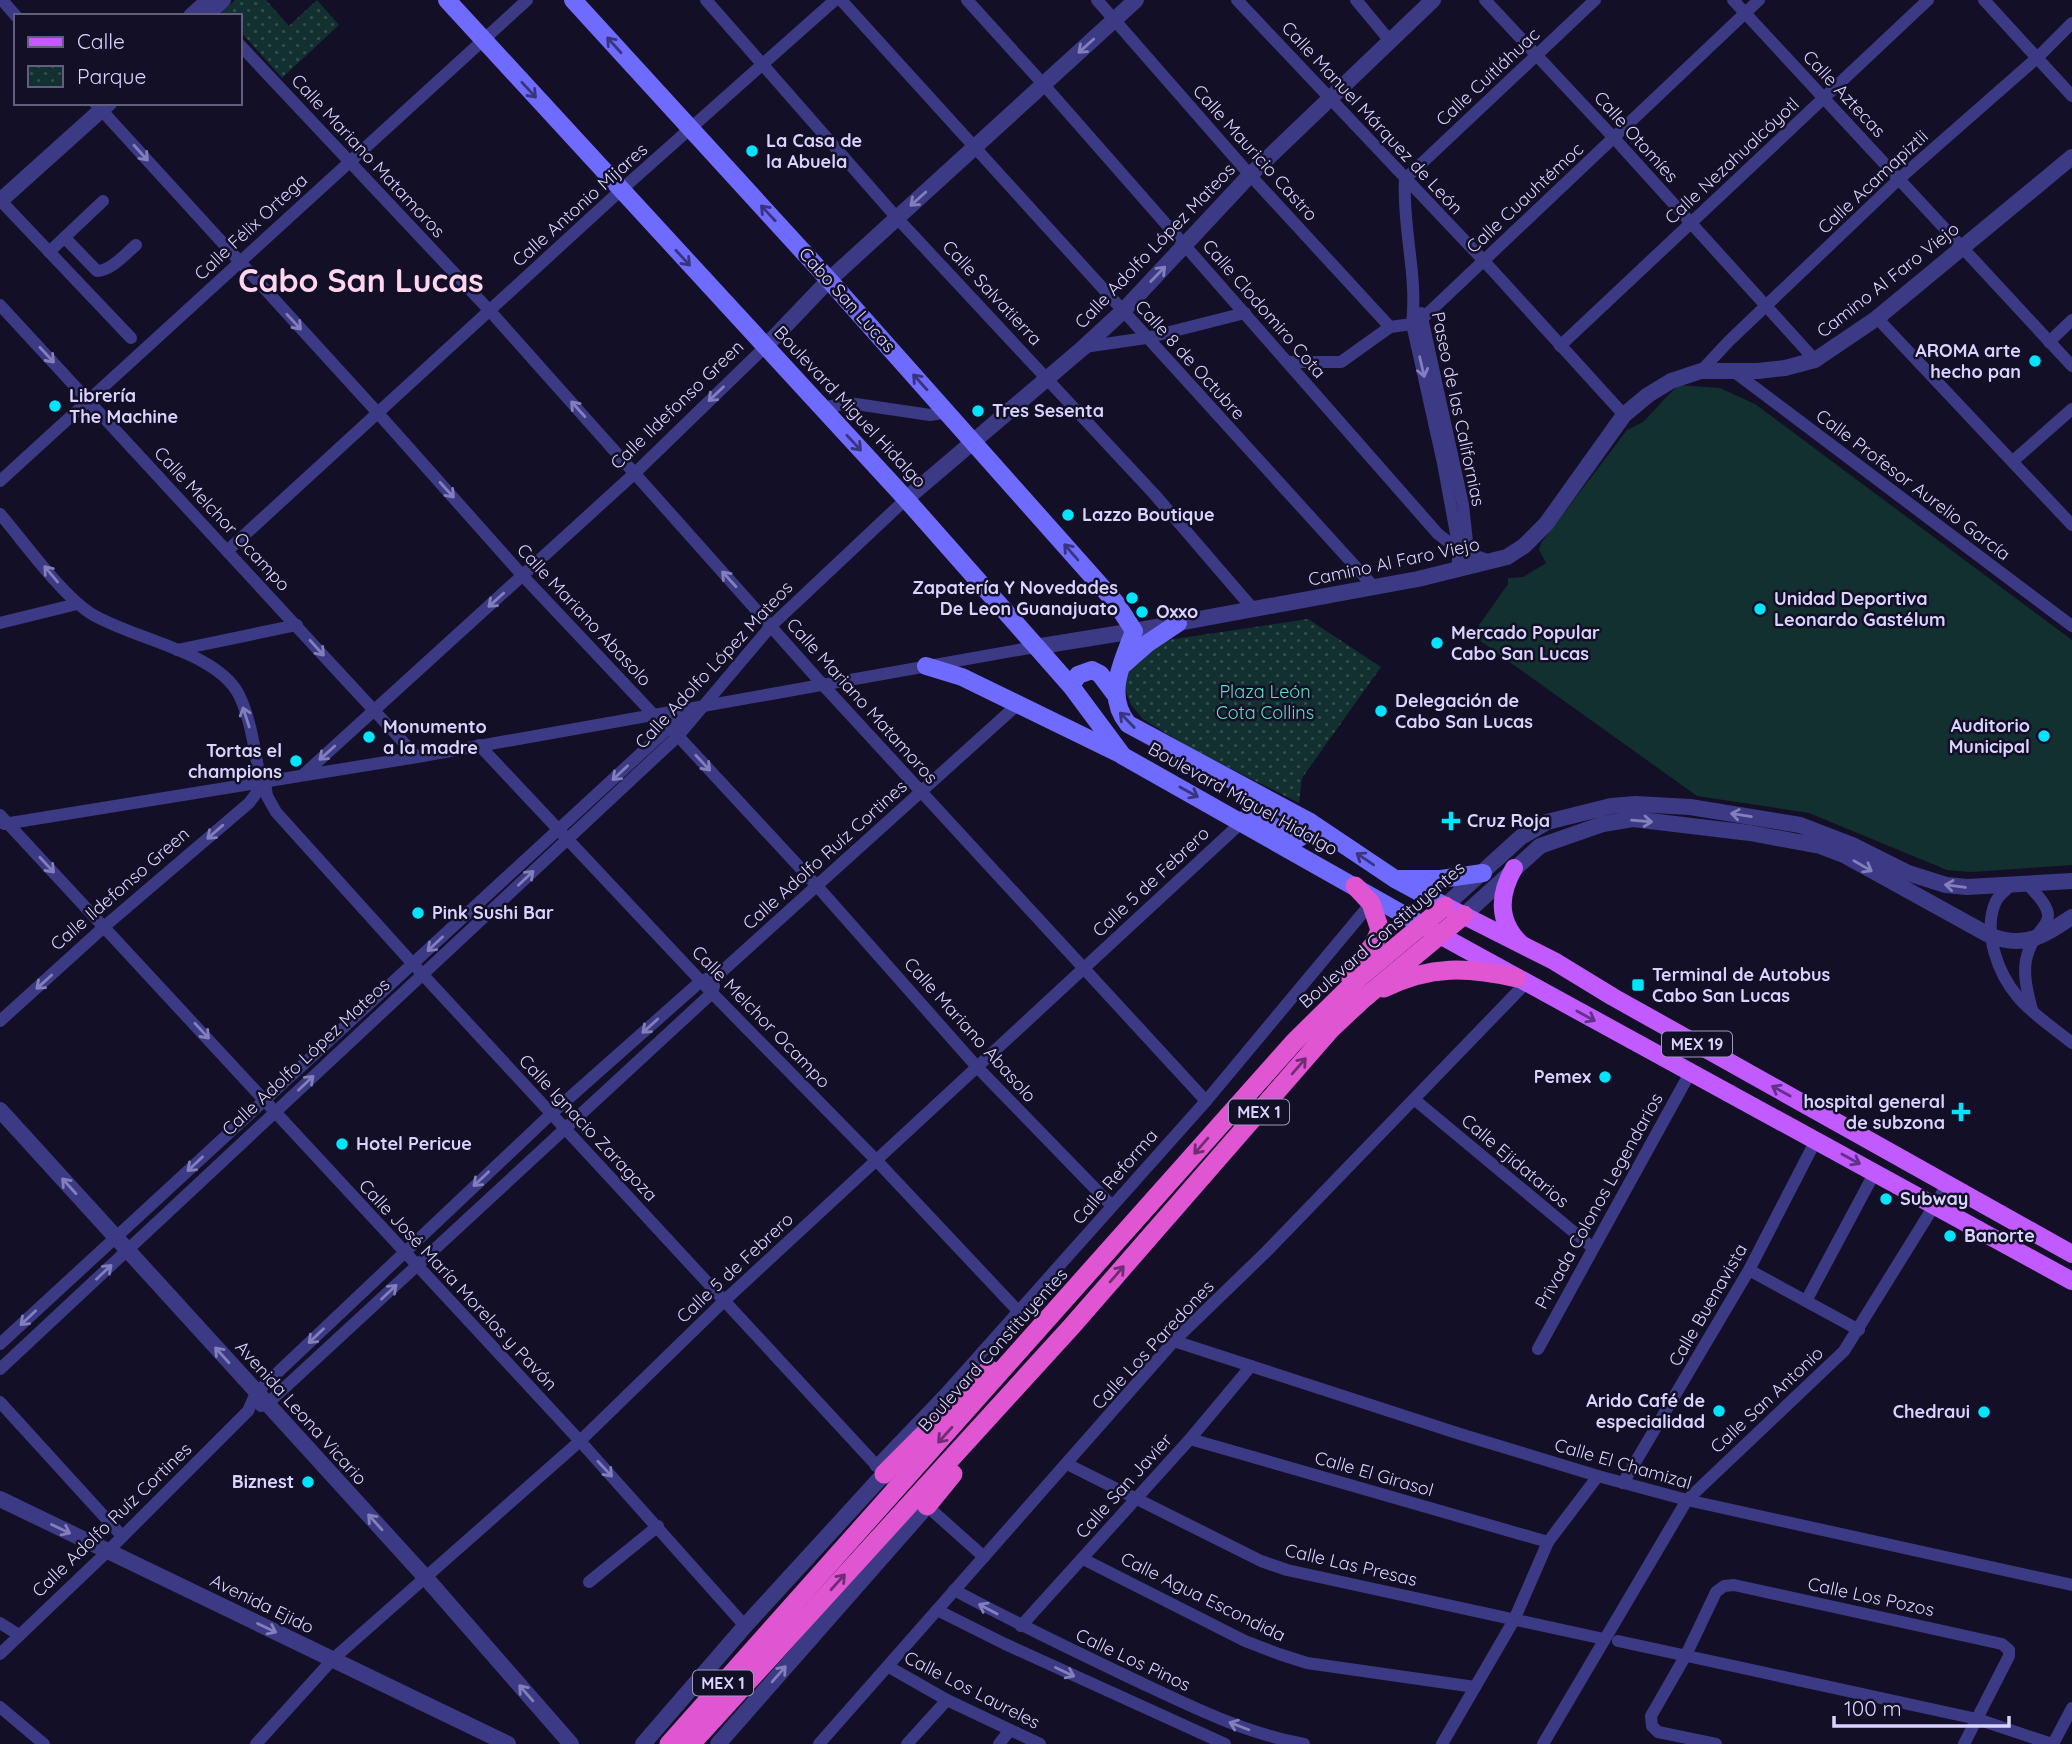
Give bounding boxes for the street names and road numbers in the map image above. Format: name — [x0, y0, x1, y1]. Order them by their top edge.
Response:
street label: Calle Manuel Márquez de León — [1277, 16, 1468, 219]
street label: Calle Cuitláhuac — [1431, 23, 1544, 131]
street label: Calle Aztecas — [1798, 45, 1891, 142]
street label: Calle Mariano Matamoros — [286, 69, 450, 242]
street label: Calle Mauricio Castro — [1188, 80, 1323, 226]
street label: Calle Otomíes — [1589, 86, 1684, 187]
street label: Calle Nezahualcóyotl — [1660, 92, 1804, 229]
street label: Calle Acamapiztli — [1813, 125, 1933, 239]
street label: Calle Cuauhtémoc — [1461, 137, 1588, 258]
street label: Calle Antonio Mijares — [507, 138, 652, 272]
street label: Calle Adolfo López Mateos — [1069, 158, 1240, 333]
street label: Calle Félix Ortega — [189, 168, 312, 285]
street label: Camino Al Faro Viejo — [1812, 217, 1964, 342]
street label: Calle Salvatierra — [938, 235, 1047, 350]
street label: Calle Clodomiro Cota — [1198, 235, 1331, 383]
street label: Cabo San Lucas — [794, 242, 901, 357]
street label: Calle 8 de Octubre — [1130, 295, 1250, 424]
street label: Paseo de las Californias — [1427, 310, 1490, 508]
street label: Boulevard Miguel Hidalgo — [769, 321, 931, 492]
street label: Calle Ildefonso Green — [605, 335, 748, 474]
street label: Calle Profesor Aurelio García — [1812, 404, 2015, 565]
street label: Calle Melchor Ocampo — [149, 442, 295, 596]
street label: Camino Al Faro Viejo — [1306, 532, 1482, 591]
street label: Calle Mariano Abasolo — [512, 538, 657, 691]
street label: Calle Adolfo López Mateos — [630, 576, 798, 753]
street label: Calle Mariano Matamoros — [782, 613, 943, 788]
street label: Boulevard Miguel Hidalgo — [1144, 737, 1342, 860]
street label: Calle Adolfo Ruíz Cortines — [738, 775, 912, 934]
street label: Calle Ildefonso Green — [46, 822, 194, 955]
street label: Calle 5 de Febrero — [1087, 822, 1214, 942]
street label: Boulevard Constituyentes — [1294, 856, 1469, 1013]
street label: Calle Melchor Ocampo — [687, 941, 835, 1093]
street label: Calle Mariano Abasolo — [899, 952, 1042, 1107]
street label: Calle Adolfo López Mateos — [217, 973, 394, 1141]
road number: MEX 19 — [1662, 1032, 1732, 1056]
street label: Calle Ignacio Zaragoza — [514, 1049, 663, 1206]
street label: Privada Colonos Legendarios — [1529, 1089, 1668, 1313]
road number: MEX 1 — [1229, 1100, 1289, 1124]
street label: Calle Ejidatarios — [1457, 1109, 1574, 1212]
street label: Calle Reforma — [1067, 1124, 1162, 1229]
street label: Calle José María Morelos y Pavón — [354, 1174, 563, 1395]
street label: Calle 5 de Febrero — [671, 1208, 798, 1328]
street label: Calle Buenavista — [1663, 1239, 1752, 1370]
street label: Boulevard Constituyentes — [913, 1263, 1072, 1436]
street label: Calle Los Paredones — [1087, 1275, 1219, 1414]
street label: Avenida Leona Vicario — [231, 1336, 372, 1490]
street label: Calle San Antonio — [1705, 1341, 1828, 1458]
street label: Calle San Javier — [1070, 1428, 1177, 1543]
street label: Calle El Chamizal — [1552, 1433, 1695, 1494]
street label: Calle Adolfo Ruíz Cortines — [27, 1437, 196, 1602]
street label: Calle El Girasol — [1312, 1446, 1436, 1501]
street label: Calle Las Presas — [1283, 1538, 1419, 1591]
street label: Calle Agua Escondida — [1117, 1547, 1289, 1646]
street label: Avenida Ejido — [207, 1569, 318, 1639]
street label: Calle Los Pozos — [1806, 1572, 1936, 1621]
street label: Calle Los Pinos — [1072, 1623, 1194, 1696]
street label: Calle Los Laureles — [900, 1645, 1044, 1734]
road number: MEX 1 — [693, 1670, 753, 1695]

